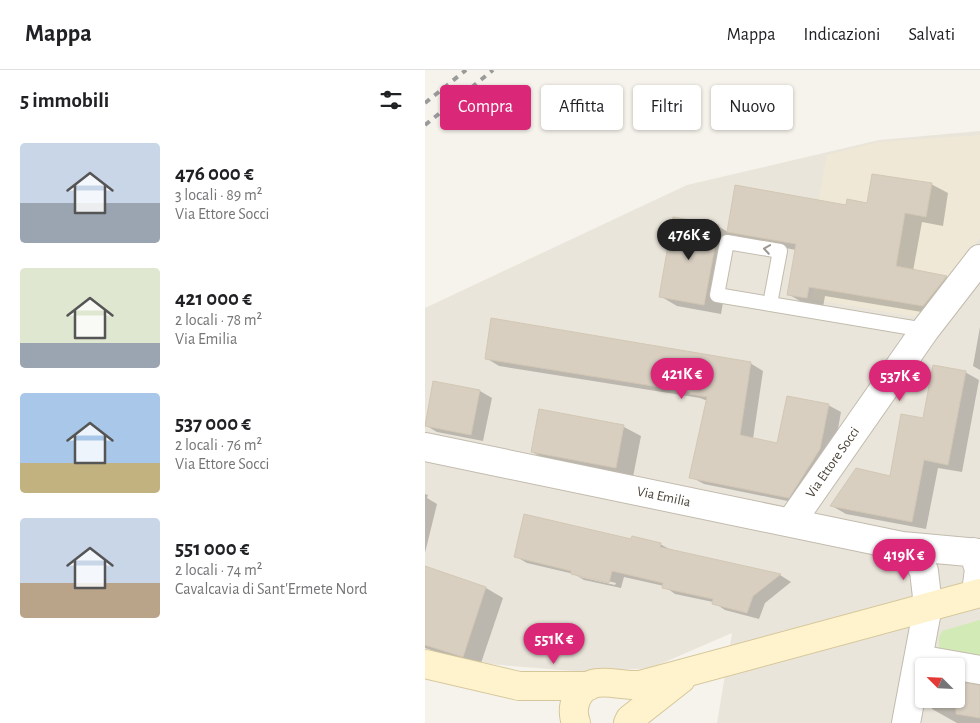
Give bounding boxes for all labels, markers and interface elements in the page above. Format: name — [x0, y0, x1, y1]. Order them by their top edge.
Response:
text: Mappa — [25, 22, 92, 46]
text: Mappa — [727, 26, 776, 44]
text: Indicazioni — [804, 26, 880, 44]
text: Salvati — [908, 26, 955, 44]
chip: Compra — [440, 85, 531, 130]
chip: Affitta — [541, 85, 623, 130]
chip: Filtri — [633, 85, 701, 130]
chip: Nuovo — [711, 85, 793, 130]
icon: filters — [377, 86, 405, 114]
text: 5 immobili — [20, 90, 109, 111]
icon: home — [60, 163, 120, 223]
text: 476 000 € — [175, 163, 254, 184]
text: 3 locali · 89 m² — [175, 187, 262, 203]
text: Via Ettore Socci — [175, 206, 269, 222]
pin: 476K € — [648, 218, 730, 261]
text: 476K € — [668, 227, 710, 243]
one-way arrow — [763, 244, 771, 255]
icon: home — [60, 288, 120, 348]
text: 421 000 € — [175, 288, 252, 309]
text: 2 locali · 78 m² — [175, 312, 262, 328]
text: Via Emilia — [175, 331, 237, 347]
pin: 421K € — [641, 358, 723, 400]
pin: 537K € — [859, 360, 941, 402]
text: 421K € — [662, 366, 702, 382]
text: 537K € — [880, 368, 920, 384]
icon: home — [60, 413, 120, 473]
text: 537 000 € — [175, 413, 251, 434]
street label: Via Ettore Socci — [803, 425, 862, 500]
text: 2 locali · 76 m² — [175, 437, 262, 453]
text: Via Ettore Socci — [175, 456, 269, 472]
street label: Via Emilia — [636, 484, 692, 510]
icon: home — [60, 538, 120, 598]
text: 551 000 € — [175, 538, 250, 559]
pin: 419K € — [863, 538, 945, 581]
text: 419K € — [884, 547, 924, 563]
text: 2 locali · 74 m² — [175, 562, 262, 578]
text: Cavalcavia di Sant'Ermete Nord — [175, 581, 367, 597]
pin: 551K € — [513, 622, 595, 665]
text: 551K € — [535, 631, 573, 647]
north arrow — [915, 658, 965, 708]
map controls — [915, 658, 965, 708]

